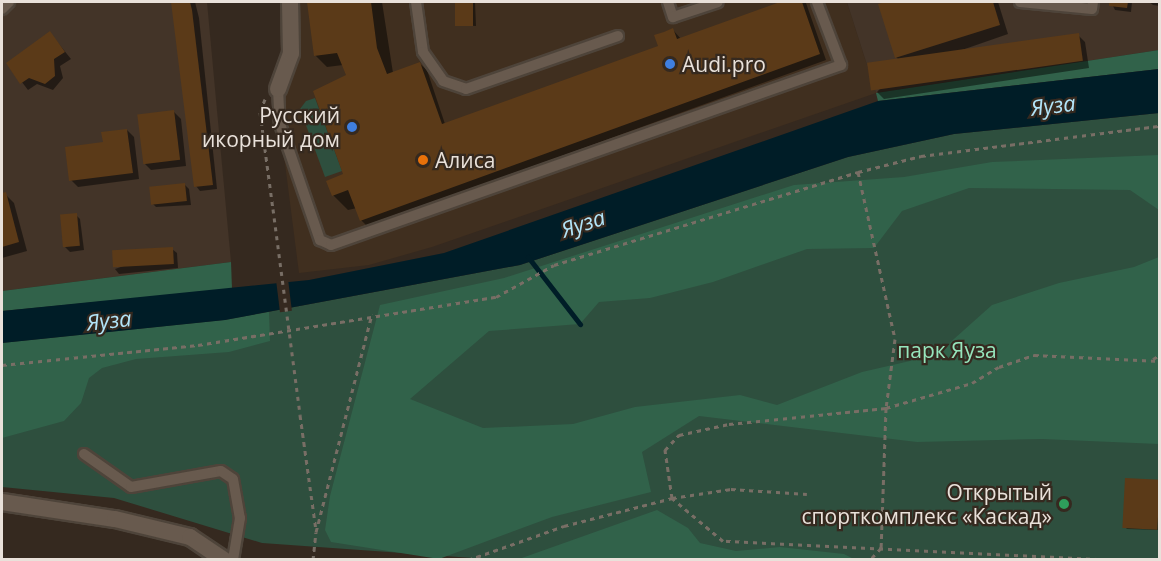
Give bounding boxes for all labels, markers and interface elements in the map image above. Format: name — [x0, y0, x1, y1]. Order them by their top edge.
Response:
place label: Audi.pro — [682, 51, 766, 77]
marker: Audi.pro — [663, 57, 677, 71]
water label: Яуза — [1029, 89, 1077, 121]
place label: Русский икорный дом — [202, 102, 340, 152]
marker: Русский икорный дом — [345, 120, 359, 134]
place label: Алиса — [435, 147, 495, 173]
marker: Алиса — [416, 153, 430, 167]
water label: Яуза — [558, 204, 608, 242]
water label: Яуза — [85, 305, 133, 335]
park label: парк Яуза — [897, 337, 997, 363]
place label: Открытый спорткомплекс «Каскад» — [802, 479, 1052, 529]
marker: Открытый спорткомплекс «Каскад» — [1057, 497, 1071, 511]

